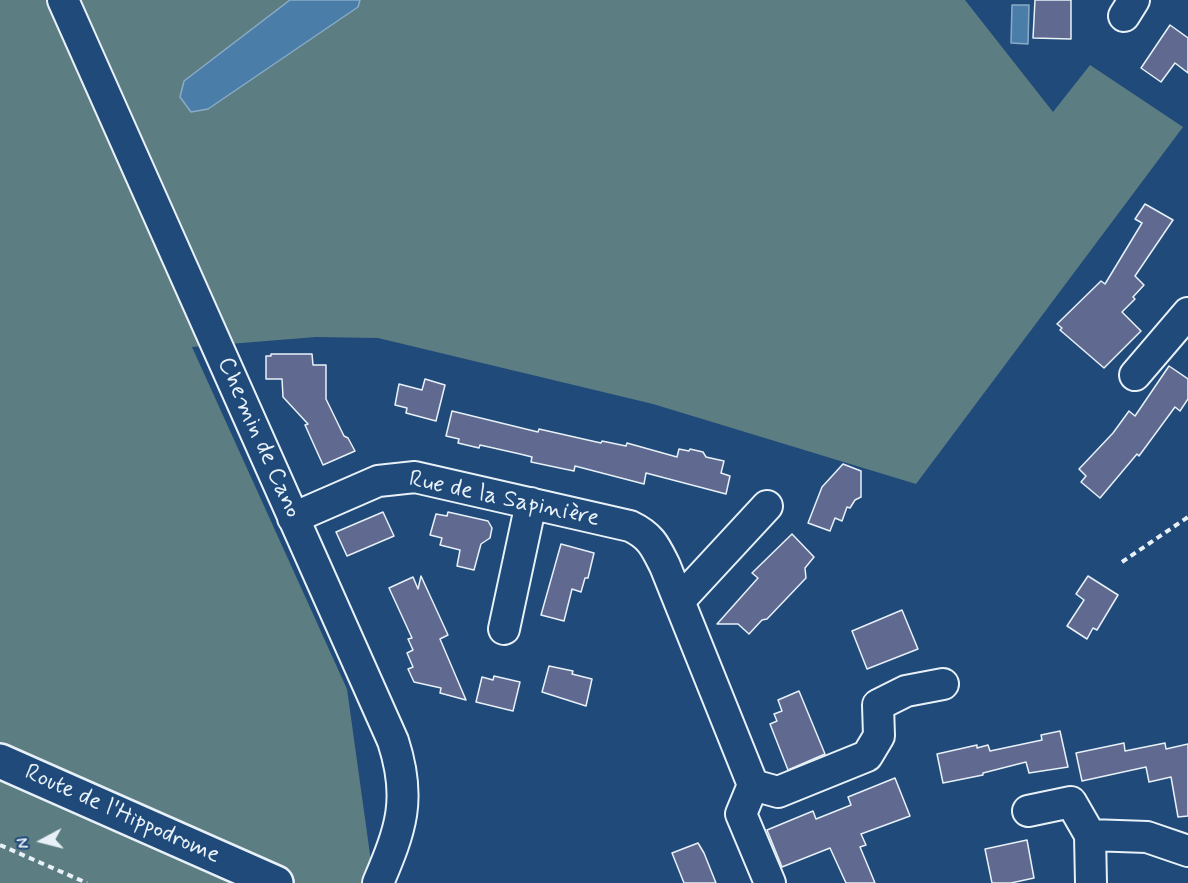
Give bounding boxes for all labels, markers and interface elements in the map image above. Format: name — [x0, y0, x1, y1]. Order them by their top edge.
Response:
street label: Chemin de Cano — [210, 353, 306, 523]
street label: Rue de la Sapinière — [406, 466, 602, 534]
street label: Route de l'Hippodrome — [20, 759, 224, 871]
north arrow — [12, 811, 72, 871]
text: N — [13, 837, 35, 850]

